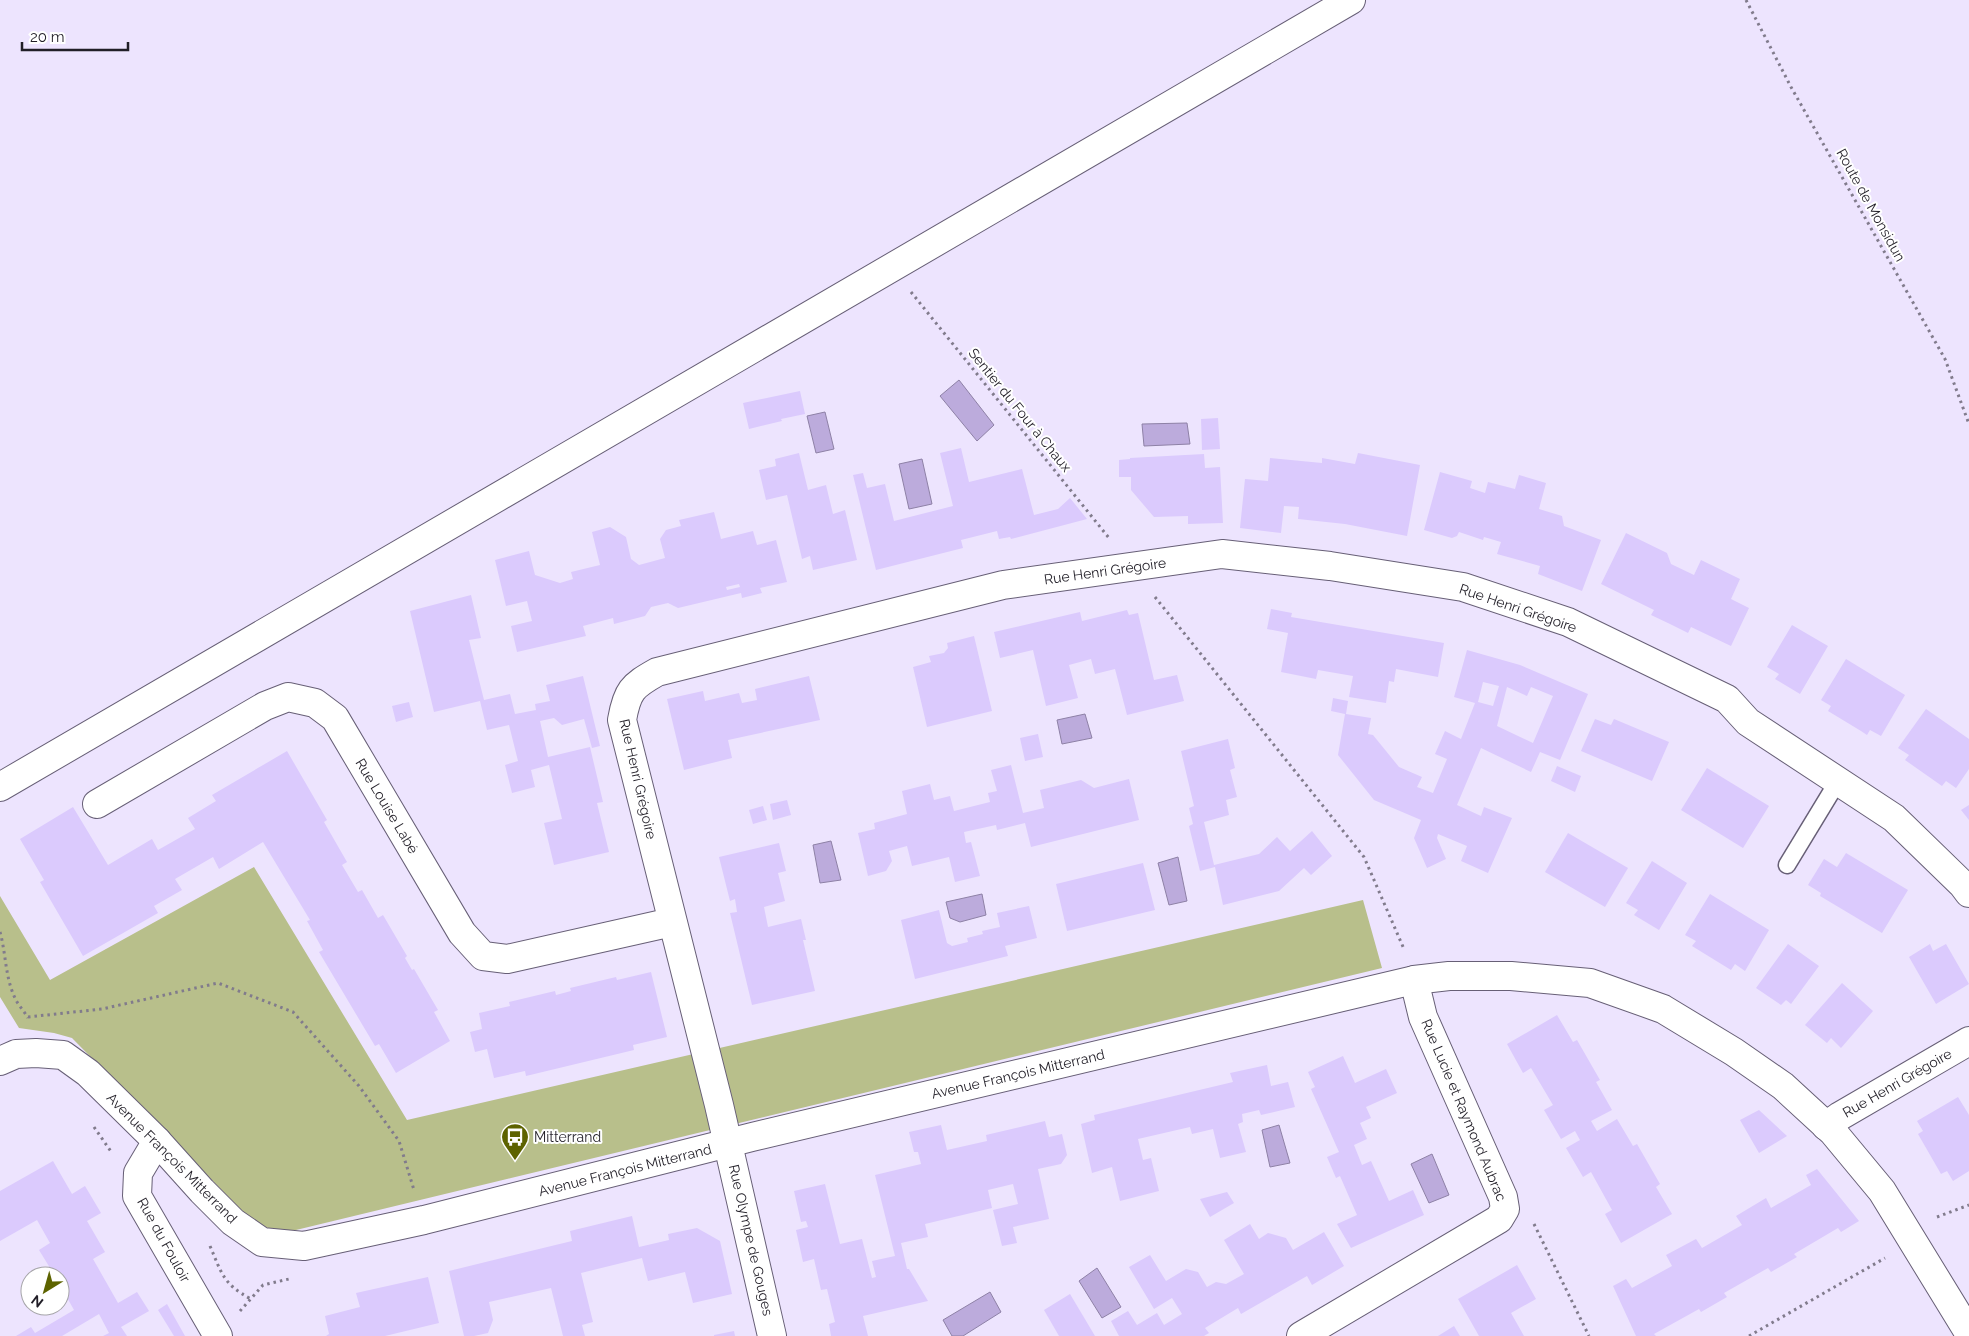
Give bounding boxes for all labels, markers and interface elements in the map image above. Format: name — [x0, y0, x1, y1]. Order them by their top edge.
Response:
scale bar — [22, 20, 129, 52]
text: 20 m — [30, 28, 65, 46]
street label: Route de Monsidun — [1833, 146, 1909, 264]
street label: Sentier du Four à Chaux — [965, 345, 1075, 475]
street label: Rue Henri Grégoire — [1043, 555, 1167, 587]
street label: Rue Henri Grégoire — [1457, 580, 1579, 636]
street label: Rue Henri Grégoire — [616, 717, 660, 841]
street label: Rue Louise Labé — [352, 756, 422, 856]
street label: Rue Lucie et Raymond Aubrac — [1418, 1017, 1510, 1204]
street label: Rue Henri Grégoire — [1840, 1045, 1954, 1121]
street label: Avenue François Mitterrand — [930, 1046, 1106, 1102]
street label: Avenue François Mitterrand — [104, 1090, 240, 1226]
bus stop icon: Mitterrand — [500, 1122, 530, 1161]
place label: Mitterrand — [534, 1129, 601, 1145]
street label: Avenue François Mitterrand — [537, 1141, 713, 1199]
street label: Rue Olympe de Gouges — [726, 1163, 776, 1317]
street label: Rue du Fouloir — [134, 1195, 194, 1285]
north arrow — [20, 1266, 70, 1316]
text: N — [28, 1292, 46, 1311]

